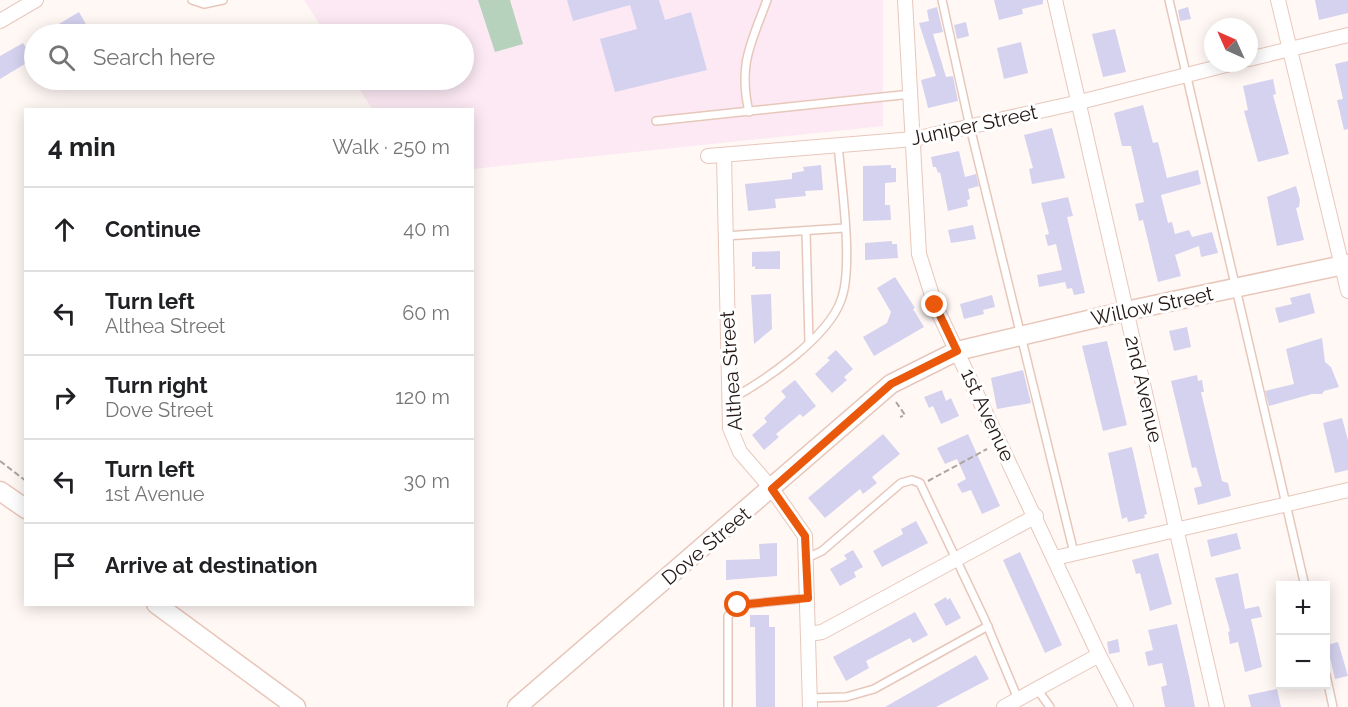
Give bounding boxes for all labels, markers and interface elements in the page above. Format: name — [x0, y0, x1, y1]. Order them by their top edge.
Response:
north arrow — [1204, 18, 1258, 72]
search box — [24, 24, 474, 90]
icon: search — [45, 41, 78, 74]
text: Search here — [93, 44, 215, 70]
street label: Juniper Street — [909, 100, 1040, 150]
text: 4 min — [48, 132, 116, 162]
text: Walk · 250 m — [332, 135, 450, 159]
icon: ahead — [48, 213, 81, 246]
text: Continue — [105, 216, 201, 242]
text: 40 m — [403, 217, 450, 241]
street label: Willow Street — [1089, 281, 1215, 331]
text: Turn left — [105, 288, 195, 314]
route end — [921, 291, 947, 317]
icon: left — [48, 297, 81, 330]
text: 60 m — [402, 301, 450, 325]
street label: Althea Street — [715, 310, 747, 432]
text: Althea Street — [105, 314, 226, 338]
street label: 2nd Avenue — [1120, 333, 1168, 445]
street label: 1st Avenue — [956, 365, 1020, 465]
text: Turn right — [105, 372, 208, 398]
icon: right — [48, 381, 81, 414]
text: 120 m — [395, 385, 450, 409]
text: Dove Street — [105, 398, 213, 422]
text: Turn left — [105, 456, 195, 482]
icon: left — [48, 465, 81, 498]
text: 30 m — [404, 469, 450, 493]
text: 1st Avenue — [105, 482, 205, 506]
street label: Dove Street — [657, 502, 755, 590]
icon: arrive — [48, 549, 81, 582]
text: Arrive at destination — [105, 552, 318, 578]
map controls — [1276, 581, 1330, 689]
button: + — [1276, 581, 1330, 635]
route start — [724, 591, 750, 617]
button: − — [1276, 635, 1330, 689]

